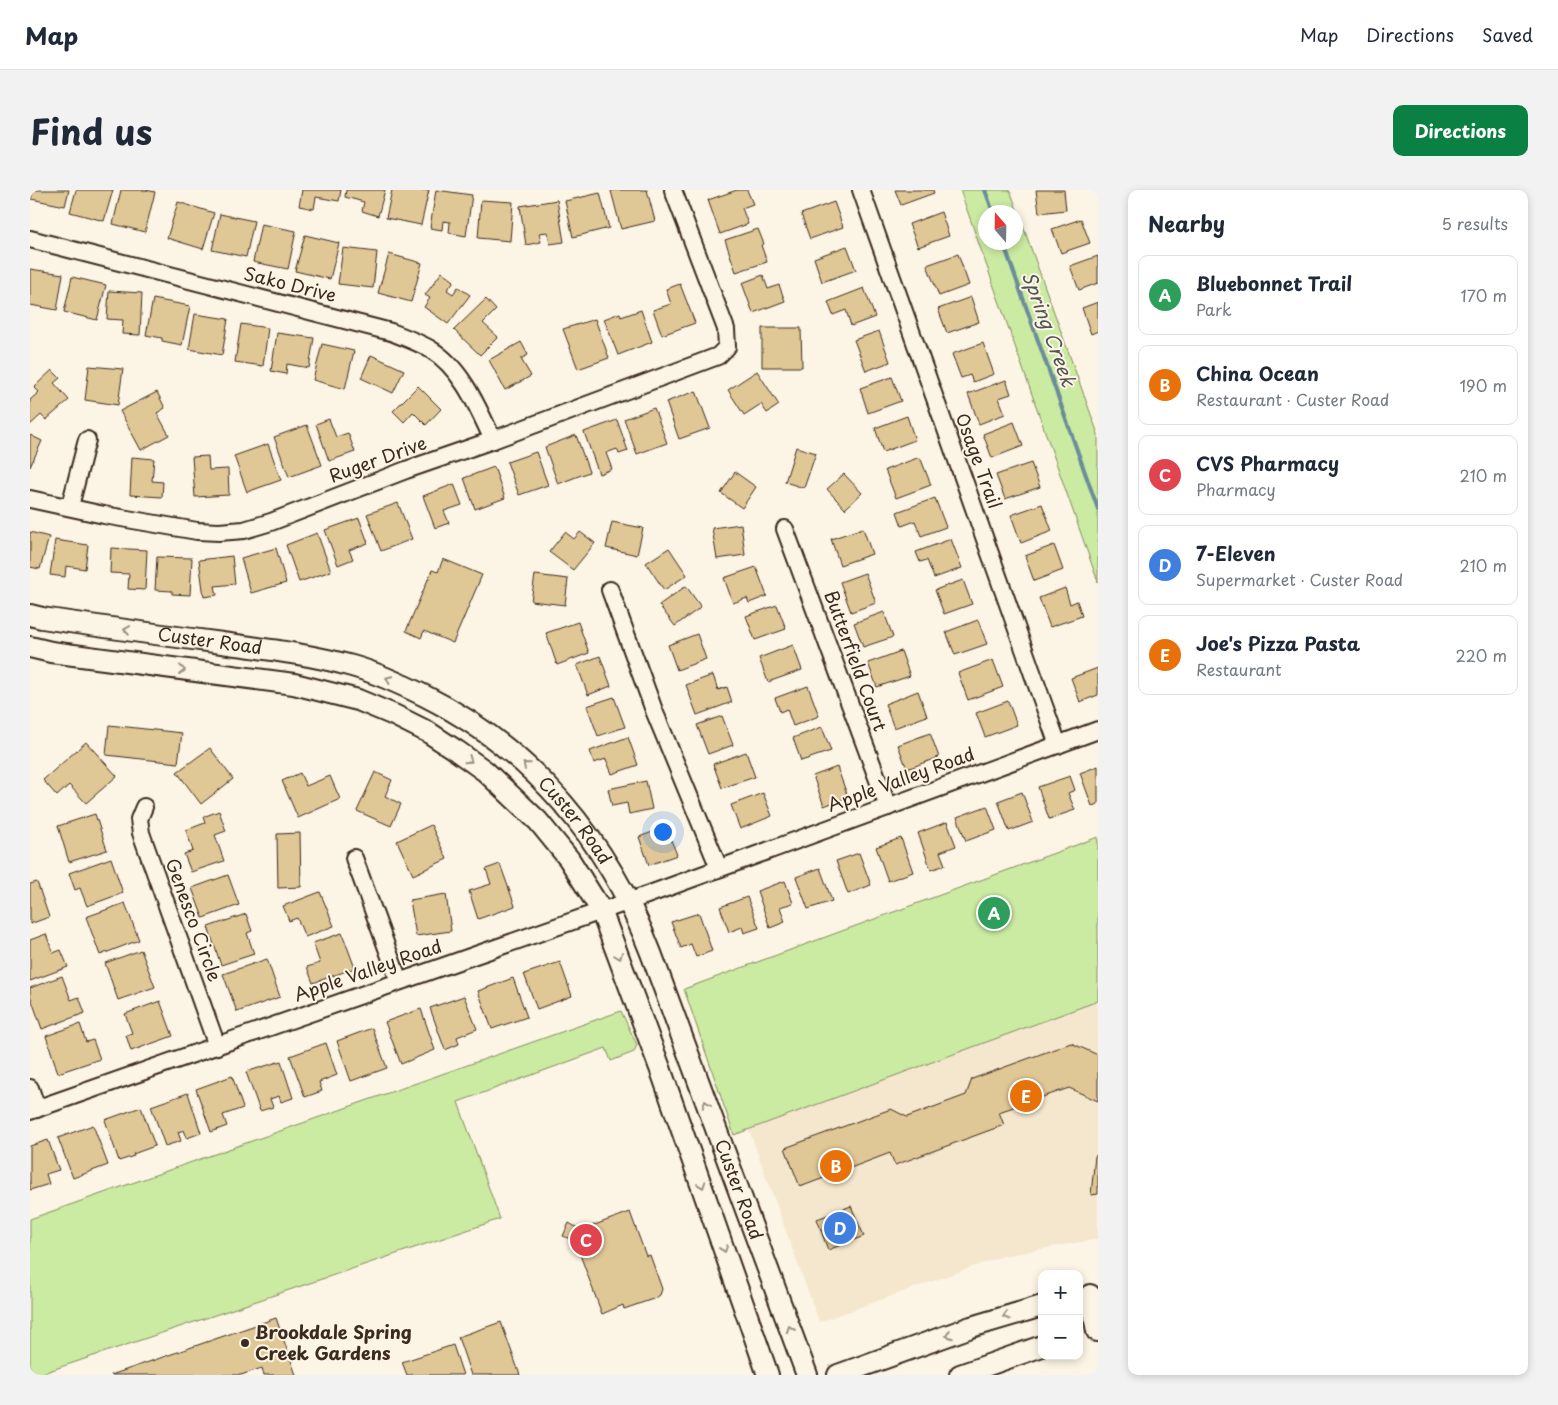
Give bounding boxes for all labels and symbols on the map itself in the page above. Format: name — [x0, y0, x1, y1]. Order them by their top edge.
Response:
north arrow — [978, 205, 1023, 250]
street label: Sako Drive — [241, 259, 339, 308]
water label: Spring Creek — [1016, 267, 1084, 391]
street label: Osage Trail — [950, 409, 1009, 512]
street label: Ruger Drive — [325, 428, 430, 489]
street label: Butterfield Court — [818, 586, 894, 735]
street label: Custer Road — [156, 620, 264, 660]
one-way arrow — [122, 625, 130, 636]
one-way arrow — [178, 664, 186, 674]
one-way arrow — [385, 675, 394, 686]
street label: Apple Valley Road — [823, 739, 978, 818]
one-way arrow — [463, 754, 473, 763]
one-way arrow — [522, 762, 531, 771]
street label: Custer Road — [533, 770, 619, 869]
your location — [650, 819, 676, 845]
street label: Genesco Circle — [160, 854, 229, 985]
pin: A — [978, 894, 1010, 932]
street label: Apple Valley Road — [290, 932, 445, 1008]
one-way arrow — [613, 951, 623, 959]
pin: E — [1010, 1077, 1042, 1115]
one-way arrow — [702, 1101, 712, 1109]
street label: Custer Road — [709, 1135, 771, 1243]
pin: B — [820, 1147, 852, 1185]
one-way arrow — [696, 1181, 706, 1189]
pin: D — [824, 1209, 856, 1247]
pin: C — [570, 1221, 602, 1259]
one-way arrow — [719, 1245, 729, 1253]
one-way arrow — [1002, 1311, 1011, 1321]
place label: Brookdale Spring Creek Gardens — [255, 1318, 412, 1366]
one-way arrow — [786, 1325, 796, 1334]
one-way arrow — [945, 1329, 954, 1339]
marker: Brookdale Spring Creek Gardens — [239, 1337, 251, 1349]

